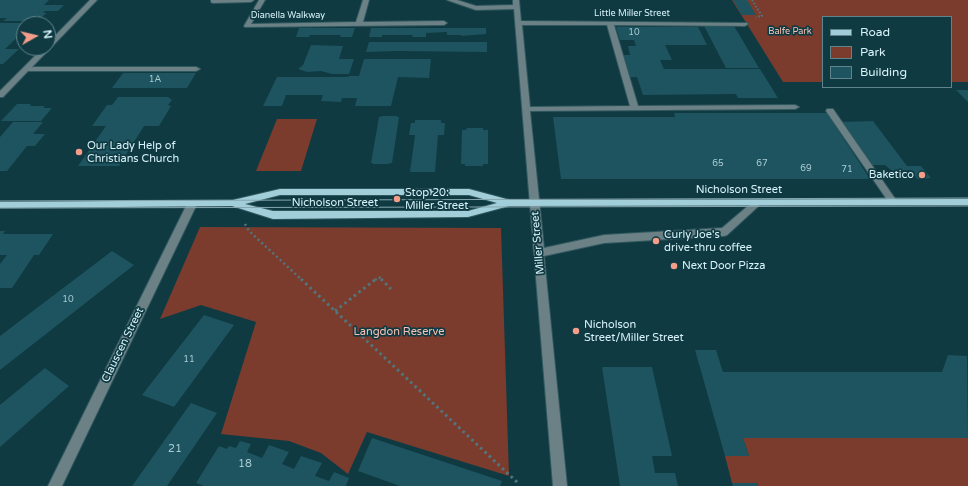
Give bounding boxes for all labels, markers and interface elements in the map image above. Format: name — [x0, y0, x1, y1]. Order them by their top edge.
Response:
street label: Little Miller Street — [594, 9, 670, 19]
street label: Dianella Walkway — [251, 11, 325, 21]
north arrow — [16, 16, 56, 56]
legend — [822, 16, 952, 88]
text: Road — [860, 25, 890, 39]
park label: Balfe Park — [768, 27, 812, 37]
house number: 10 — [628, 28, 640, 38]
text: N — [40, 29, 54, 40]
text: Park — [860, 45, 886, 59]
text: Building — [860, 65, 907, 79]
house number: 1A — [149, 75, 161, 85]
place label: Our Lady Help of Christians Church — [87, 139, 179, 165]
marker: Our Lady Help of Christians Church — [74, 147, 84, 157]
house number: 65 — [712, 159, 724, 169]
house number: 67 — [756, 159, 768, 169]
house number: 69 — [800, 164, 812, 174]
house number: 71 — [841, 165, 853, 175]
place label: Baketico — [869, 168, 914, 182]
marker: Baketico — [917, 170, 927, 180]
street label: Nicholson Street — [696, 183, 782, 197]
place label: Stop 20: Miller Street — [405, 186, 468, 212]
marker: Stop 20: Miller Street — [392, 194, 402, 204]
street label: Nicholson Street — [292, 196, 378, 210]
street label: Miller Street — [529, 211, 547, 275]
place label: Curly Joe's drive-thru coffee — [664, 228, 752, 254]
marker: Curly Joe's drive-thru coffee — [651, 236, 661, 246]
place label: Next Door Pizza — [682, 259, 766, 273]
marker: Next Door Pizza — [669, 261, 679, 271]
house number: 10 — [62, 295, 74, 305]
street label: Clauscen Street — [99, 305, 147, 385]
place label: Nicholson Street/Miller Street — [584, 318, 684, 344]
park label: Langdon Reserve — [353, 325, 445, 339]
marker: Nicholson Street/Miller Street — [571, 326, 581, 336]
house number: 11 — [183, 355, 195, 365]
house number: 21 — [168, 442, 182, 456]
house number: 18 — [238, 457, 252, 471]

